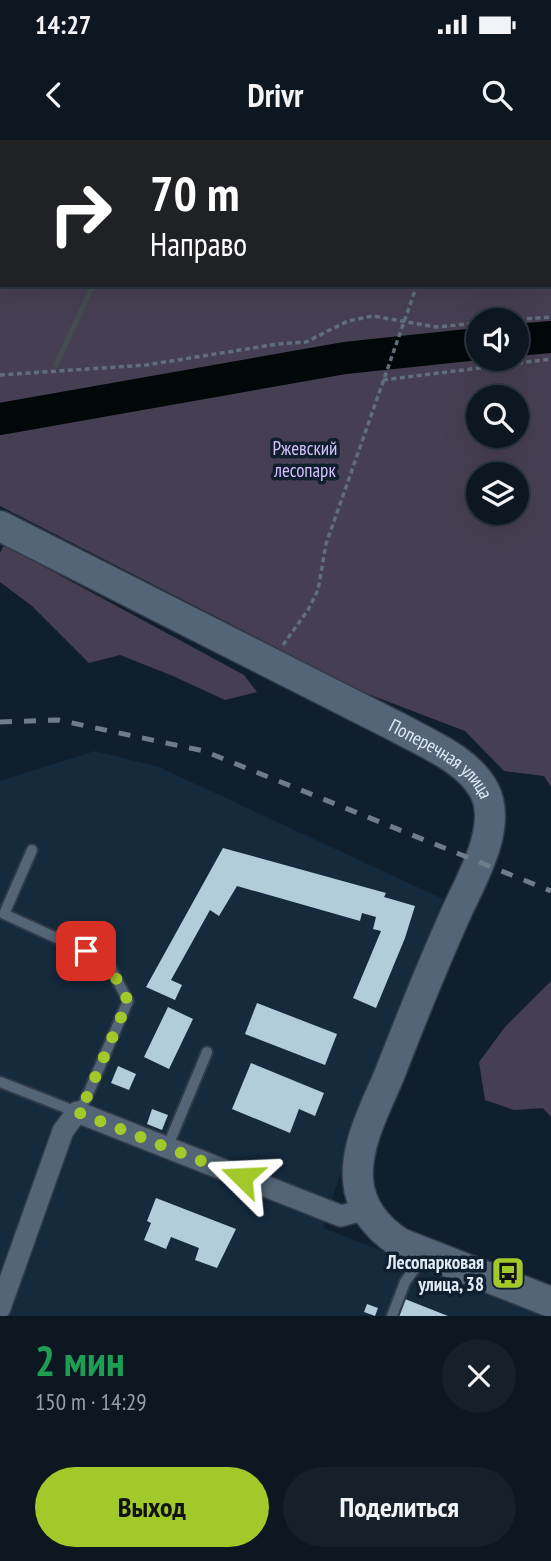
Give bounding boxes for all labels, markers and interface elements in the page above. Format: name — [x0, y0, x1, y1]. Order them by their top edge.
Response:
text: 14:27 — [35, 8, 91, 41]
text: Drivr — [248, 74, 303, 116]
icon: back — [35, 76, 73, 114]
icon: search — [478, 76, 516, 114]
text: 70 m — [150, 161, 239, 225]
icon: right — [35, 168, 126, 259]
text: Направо — [150, 223, 247, 265]
map controls — [466, 308, 529, 525]
button: sound — [466, 308, 529, 371]
button: search — [466, 385, 529, 448]
park label: Ржевский лесопарк — [273, 436, 337, 482]
button: layers — [466, 462, 529, 525]
street label: Поперечная улица — [385, 713, 498, 802]
pin — [56, 921, 116, 981]
icon: arrive — [67, 932, 105, 970]
position arrow — [205, 1140, 279, 1214]
place label: Лесопарковая улица, 38 — [386, 1250, 484, 1296]
bus stop icon: Лесопарковая улица, 38 — [489, 1254, 527, 1292]
text: 2 мин — [35, 1333, 125, 1388]
button: close — [442, 1339, 516, 1413]
text: 150 m · 14:29 — [35, 1387, 147, 1416]
button: Выход — [35, 1467, 269, 1547]
button: Поделиться — [283, 1467, 516, 1547]

